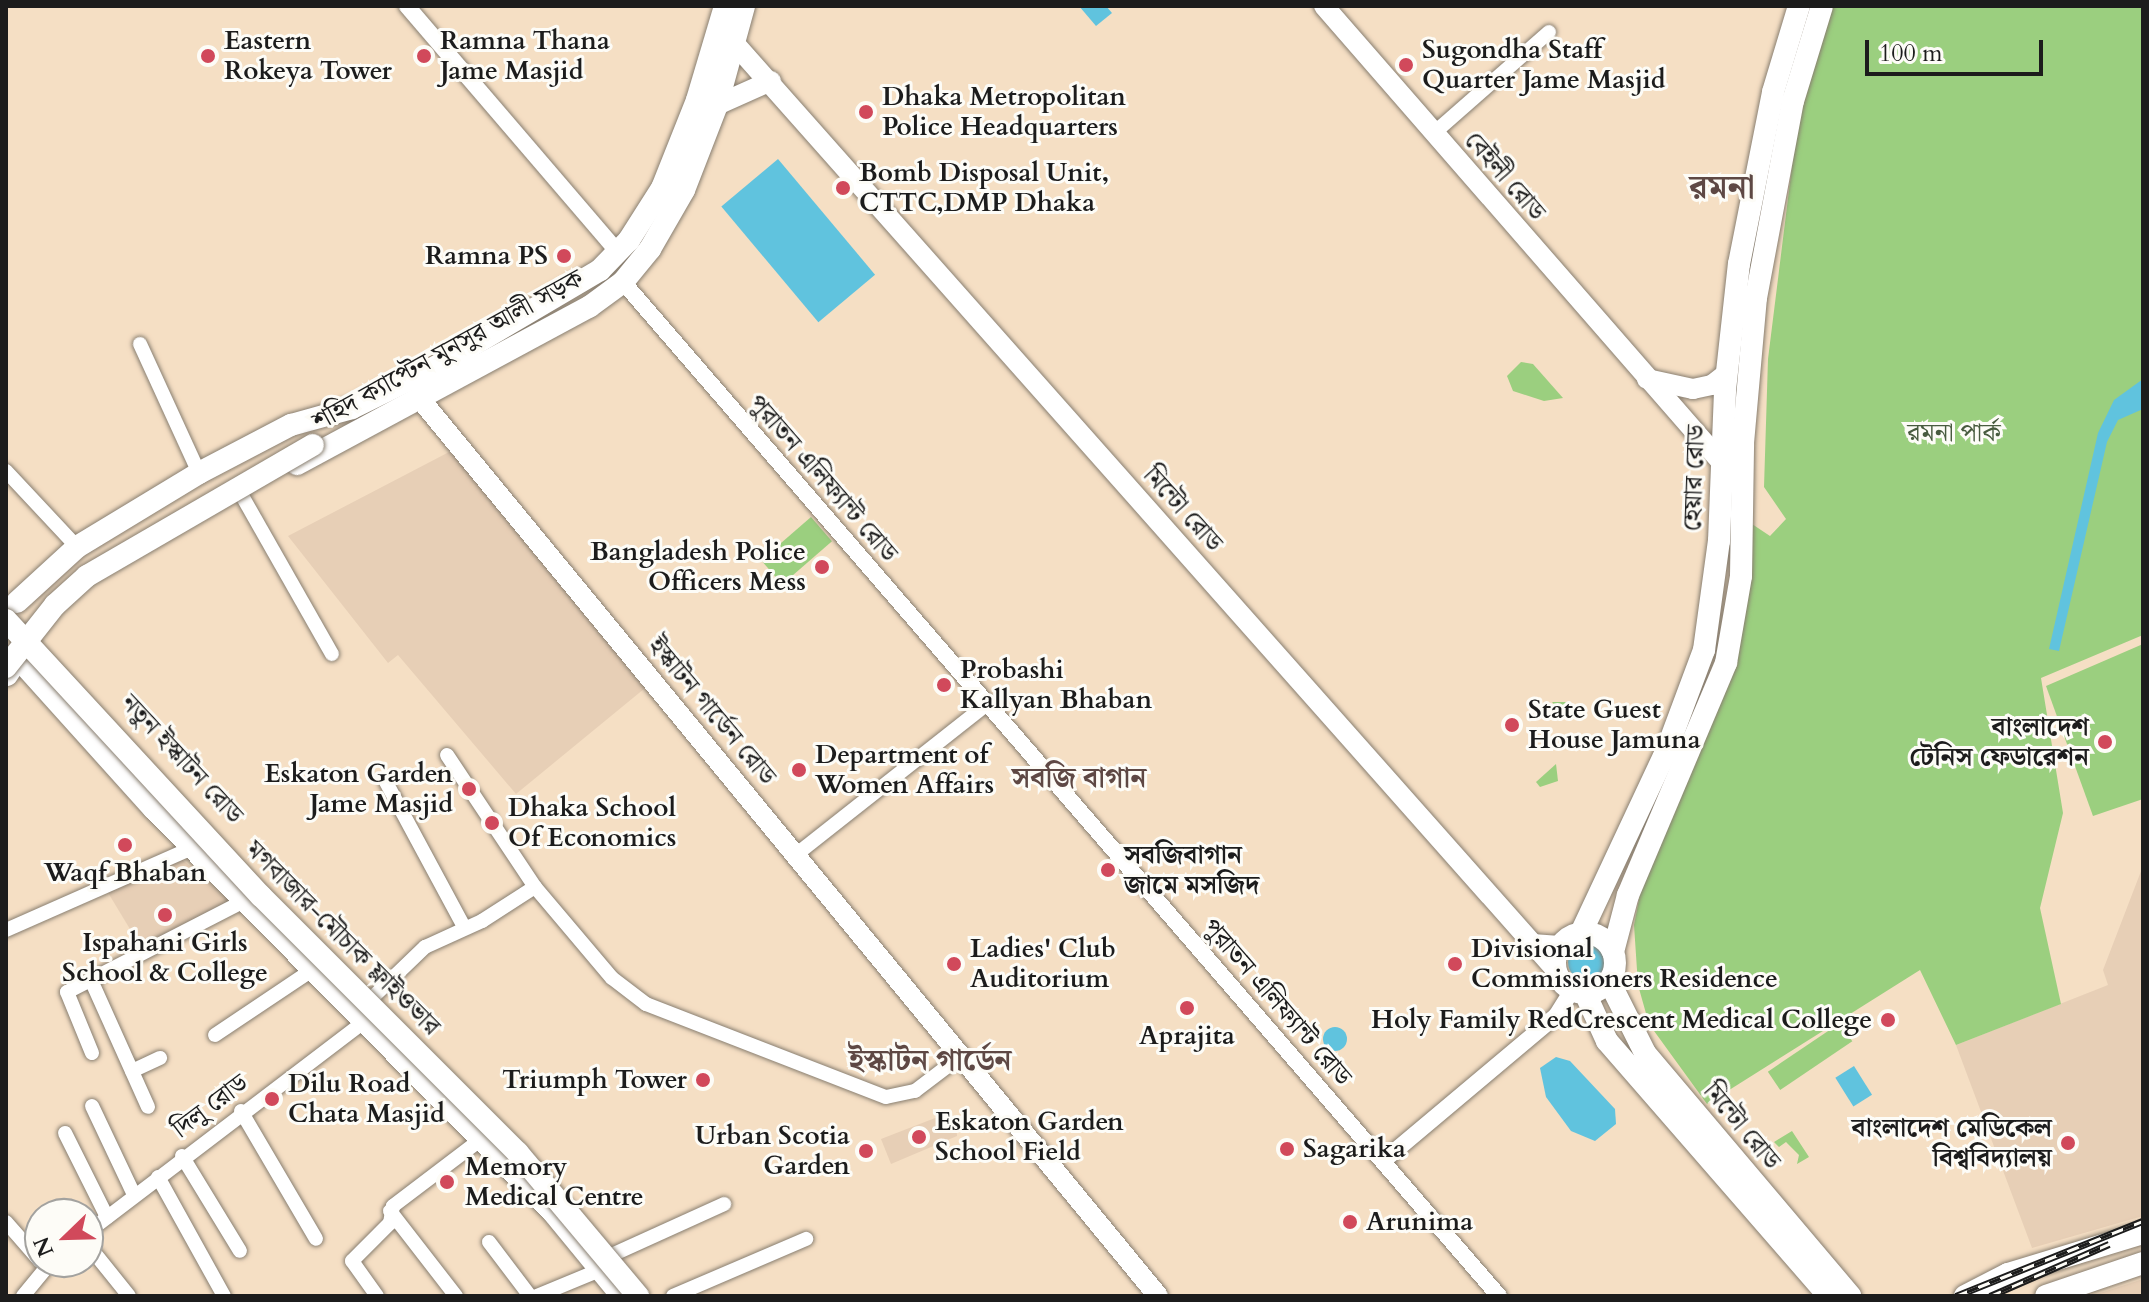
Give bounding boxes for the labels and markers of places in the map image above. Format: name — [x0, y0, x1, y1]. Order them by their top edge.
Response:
place label: Eastern Rokeya Tower — [224, 25, 392, 86]
place label: Ramna Thana Jame Masjid — [440, 25, 610, 86]
place label: Sugondha Staff Quarter Jame Masjid — [1422, 34, 1666, 96]
marker: Eastern Rokeya Tower — [199, 47, 217, 65]
marker: Ramna Thana Jame Masjid — [415, 47, 433, 65]
marker: Sugondha Staff Quarter Jame Masjid — [1397, 56, 1415, 74]
place label: Dhaka Metropolitan Police Headquarters — [882, 81, 1126, 142]
marker: Dhaka Metropolitan Police Headquarters — [857, 103, 875, 121]
place label: Bomb Disposal Unit, CTTC,DMP Dhaka — [859, 157, 1109, 218]
marker: Bomb Disposal Unit, CTTC,DMP Dhaka — [834, 179, 852, 197]
place label: Ramna PS — [425, 240, 548, 272]
marker: Ramna PS — [555, 247, 573, 265]
place label: Bangladesh Police Officers Mess — [590, 536, 806, 598]
marker: Bangladesh Police Officers Mess — [813, 558, 831, 576]
place label: Probashi Kallyan Bhaban — [960, 654, 1152, 716]
marker: Probashi Kallyan Bhaban — [935, 676, 953, 694]
place label: State Guest House Jamuna — [1528, 694, 1701, 756]
place label: বাংলাদেশ টেনিস ফেডারেশন — [1909, 711, 2089, 772]
marker: State Guest House Jamuna — [1503, 716, 1521, 734]
marker: বাংলাদেশ টেনিস ফেডারেশন — [2096, 733, 2114, 751]
place label: Department of Women Affairs — [815, 739, 994, 800]
place label: Eskaton Garden Jame Masjid — [264, 758, 453, 820]
marker: Department of Women Affairs — [790, 761, 808, 779]
marker: Eskaton Garden Jame Masjid — [460, 780, 478, 798]
place label: Dhaka School Of Economics — [508, 792, 676, 854]
marker: Dhaka School Of Economics — [483, 814, 501, 832]
marker: Waqf Bhaban — [116, 836, 134, 854]
place label: সবজিবাগান জামে মসজিদ — [1124, 839, 1259, 900]
place label: Waqf Bhaban — [44, 857, 206, 889]
marker: সবজিবাগান জামে মসজিদ — [1099, 861, 1117, 879]
marker: Ispahani Girls School & College — [156, 906, 174, 924]
place label: Ispahani Girls School & College — [62, 927, 268, 988]
place label: Ladies' Club Auditorium — [970, 933, 1116, 994]
place label: Divisional Commissioners Residence — [1471, 933, 1778, 994]
marker: Ladies' Club Auditorium — [945, 955, 963, 973]
marker: Divisional Commissioners Residence — [1446, 955, 1464, 973]
marker: Aprajita — [1178, 999, 1196, 1017]
place label: Holy Family RedCrescent Medical College — [1371, 1004, 1872, 1036]
marker: Holy Family RedCrescent Medical College — [1879, 1011, 1897, 1029]
place label: Aprajita — [1139, 1020, 1235, 1052]
place label: Triumph Tower — [502, 1064, 687, 1096]
place label: Dilu Road Chata Masjid — [288, 1068, 445, 1130]
marker: Triumph Tower — [694, 1071, 712, 1089]
marker: Dilu Road Chata Masjid — [263, 1090, 281, 1108]
place label: Eskaton Garden School Field — [935, 1106, 1124, 1168]
place label: বাংলাদেশ মেডিকেল বিশ্ববিদ্যালয় — [1851, 1112, 2052, 1174]
place label: Urban Scotia Garden — [695, 1120, 850, 1182]
marker: Eskaton Garden School Field — [910, 1128, 928, 1146]
place label: Sagarika — [1303, 1133, 1406, 1165]
marker: বাংলাদেশ মেডিকেল বিশ্ববিদ্যালয় — [2059, 1134, 2077, 1152]
marker: Sagarika — [1278, 1140, 1296, 1158]
marker: Urban Scotia Garden — [857, 1142, 875, 1160]
place label: Memory Medical Centre — [465, 1151, 644, 1212]
marker: Memory Medical Centre — [436, 1171, 458, 1193]
place label: Arunima — [1366, 1206, 1473, 1238]
marker: Arunima — [1341, 1213, 1359, 1231]

